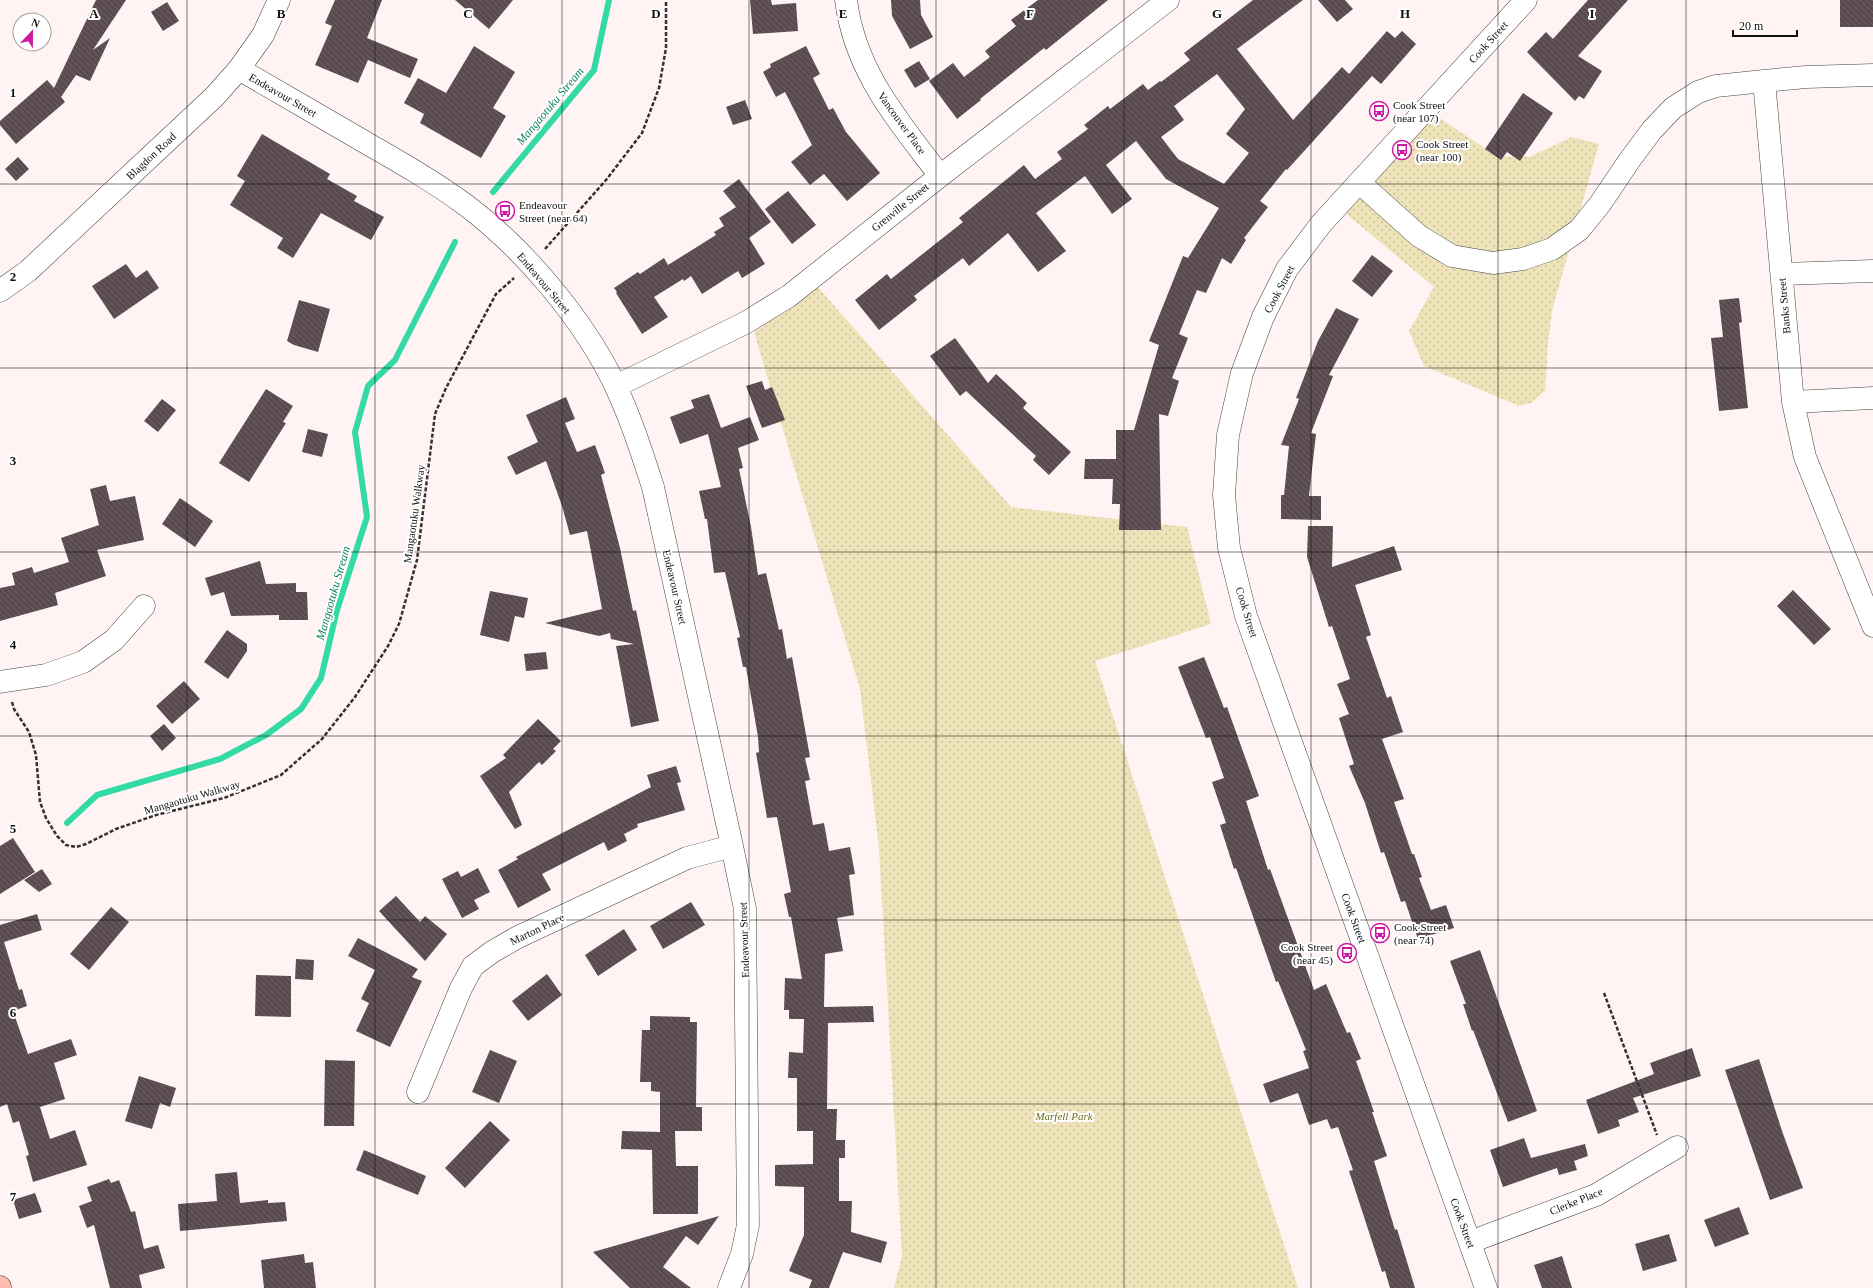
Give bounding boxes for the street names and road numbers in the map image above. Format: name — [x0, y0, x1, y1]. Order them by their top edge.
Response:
street label: Cook Street — [1466, 19, 1510, 65]
street label: Endeavour Street — [247, 71, 319, 119]
street label: Vancouver Place — [876, 90, 929, 156]
street label: Blagdon Road — [124, 130, 179, 182]
street label: Grenville Street — [869, 180, 931, 234]
street label: Endeavour Street — [515, 250, 573, 316]
street label: Cook Street — [1261, 263, 1297, 315]
street label: Banks Street — [1776, 278, 1792, 334]
street label: Mangaotuku Walkway — [401, 463, 427, 564]
street label: Endeavour Street — [661, 549, 689, 625]
street label: Cook Street — [1234, 585, 1260, 639]
street label: Mangaotuku Walkway — [143, 777, 242, 816]
street label: Cook Street — [1339, 891, 1369, 945]
street label: Endeavour Street — [737, 902, 751, 978]
street label: Marton Place — [508, 911, 566, 947]
street label: Clerke Place — [1548, 1185, 1604, 1217]
street label: Cook Street — [1448, 1196, 1478, 1250]

